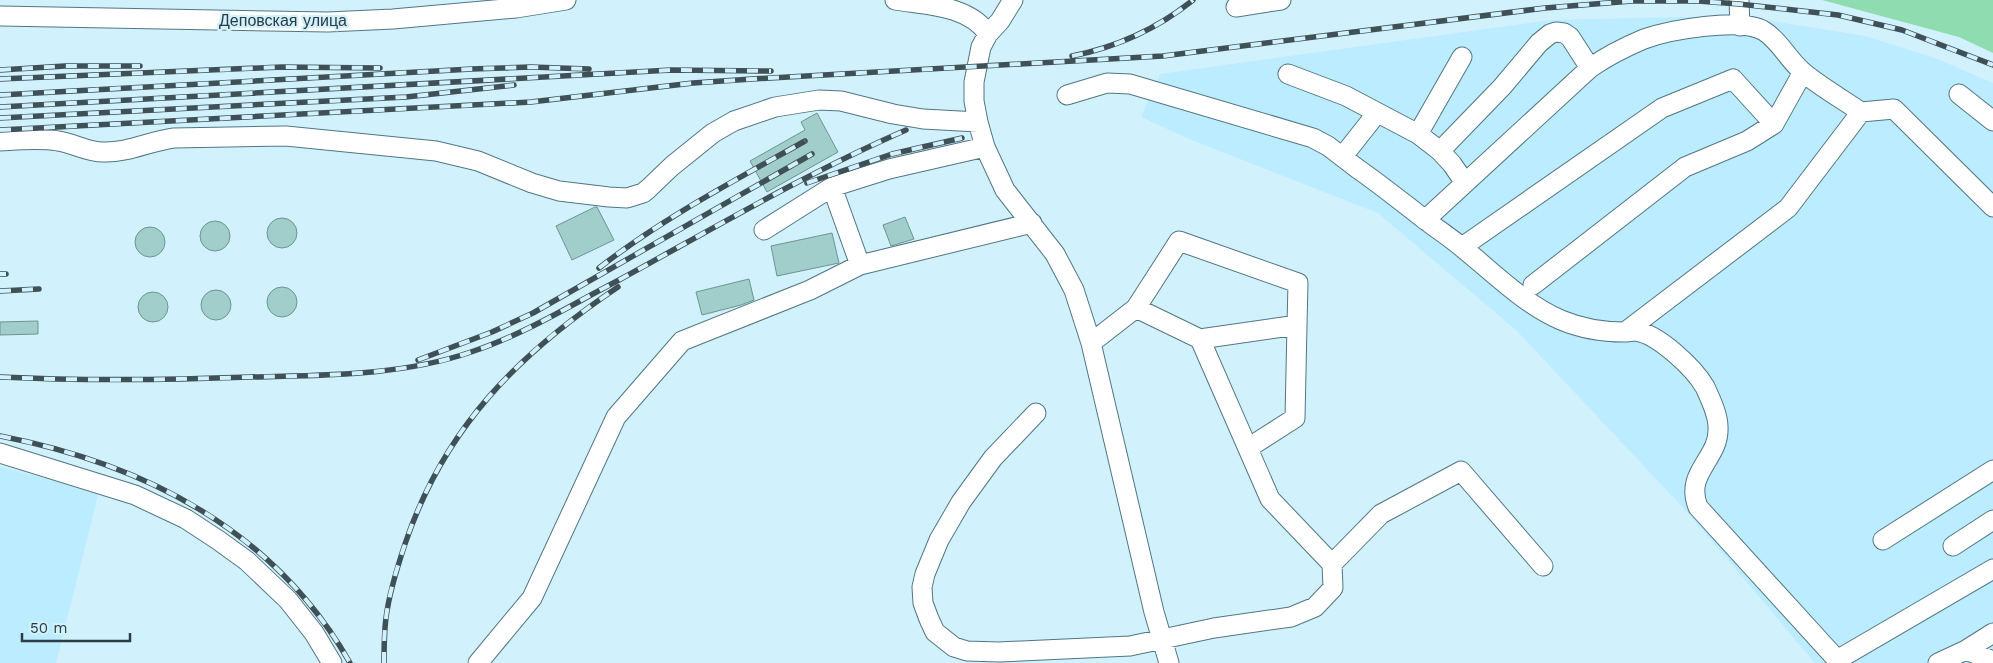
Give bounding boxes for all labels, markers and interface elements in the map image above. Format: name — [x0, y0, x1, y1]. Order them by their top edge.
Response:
street label: Деповская улица — [219, 11, 347, 30]
scale bar — [22, 610, 130, 642]
text: 50 m — [30, 619, 67, 637]

